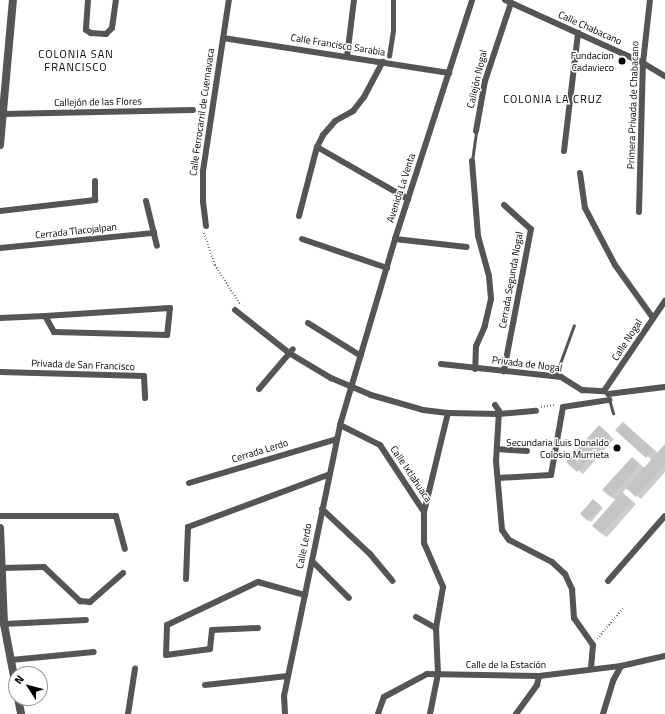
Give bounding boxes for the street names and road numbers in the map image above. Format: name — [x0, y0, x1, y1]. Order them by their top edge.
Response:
street label: Calle Chabacano — [556, 9, 624, 47]
street label: Calle Francisco Sarabia — [290, 32, 386, 58]
street label: Primera Privada de Chabacano — [625, 41, 641, 169]
street label: Calle Ferrocarril de Cuernavaca — [187, 47, 217, 177]
street label: Callejón Nogal — [464, 49, 490, 109]
street label: Callejón de las Flores — [54, 95, 142, 109]
street label: Avenida La Venta — [384, 152, 418, 224]
street label: Cerrada Tlacojalpan — [35, 221, 117, 241]
street label: Cerrada Segunda Nogal — [497, 231, 525, 329]
street label: Calle Nogal — [609, 317, 645, 363]
street label: Privada de Nogal — [491, 354, 563, 374]
street label: Privada de San Francisco — [31, 357, 135, 373]
street label: Cerrada Lerdo — [230, 437, 290, 465]
street label: Calle Ixtlahuaca — [388, 444, 434, 504]
street label: Calle Lerdo — [294, 522, 314, 570]
street label: Calle de la Estación — [466, 659, 546, 671]

